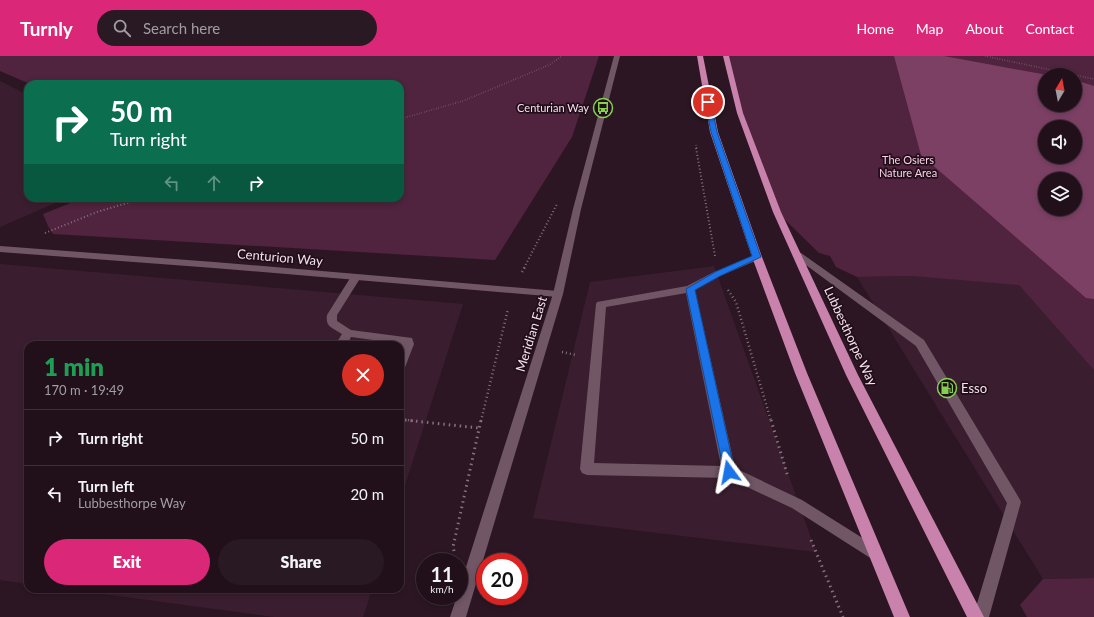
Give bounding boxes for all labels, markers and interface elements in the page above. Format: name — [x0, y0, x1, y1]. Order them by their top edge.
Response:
search box — [97, 10, 377, 46]
text: Turnly — [20, 17, 73, 40]
icon: search — [111, 17, 133, 39]
text: Search here — [143, 19, 220, 37]
text: Home — [856, 20, 894, 37]
text: Map — [916, 20, 943, 37]
text: About — [965, 20, 1003, 37]
text: Contact — [1025, 20, 1074, 37]
north arrow — [1038, 68, 1082, 112]
map controls — [1038, 68, 1082, 216]
pin — [691, 85, 725, 119]
icon: arrive — [697, 91, 719, 113]
text: 50 m — [110, 94, 173, 128]
icon: right — [44, 96, 96, 148]
bus stop icon: Centurian Way — [592, 97, 614, 119]
place label: Centurian Way — [517, 101, 589, 114]
button: sound — [1038, 120, 1082, 164]
text: Turn right — [110, 128, 187, 150]
park label: The Osiers Nature Area — [879, 153, 937, 179]
icon: left — [161, 172, 183, 194]
icon: ahead — [203, 172, 225, 194]
icon: right — [245, 172, 267, 194]
button: layers — [1038, 172, 1082, 216]
street label: Centurion Way — [237, 245, 324, 269]
street label: Lubbesthorpe Way — [821, 284, 881, 388]
street label: Meridian East — [512, 294, 550, 374]
text: 1 min — [44, 352, 104, 381]
button: close — [342, 354, 384, 396]
fuel station icon: Esso — [936, 377, 958, 399]
place label: Esso — [961, 380, 987, 396]
text: 170 m · 19:49 — [44, 382, 124, 398]
icon: right — [44, 427, 66, 449]
text: Turn right — [78, 429, 143, 447]
text: 50 m — [350, 429, 384, 447]
position arrow — [708, 451, 750, 493]
text: Turn left — [78, 477, 134, 495]
icon: left — [44, 483, 66, 505]
text: 20 m — [350, 485, 384, 503]
text: Lubbesthorpe Way — [78, 495, 186, 511]
button: Exit — [44, 539, 210, 585]
button: Share — [218, 539, 384, 585]
speed limit sign: 20 — [476, 553, 528, 605]
text: 11 — [430, 562, 454, 586]
text: km/h — [430, 583, 454, 595]

